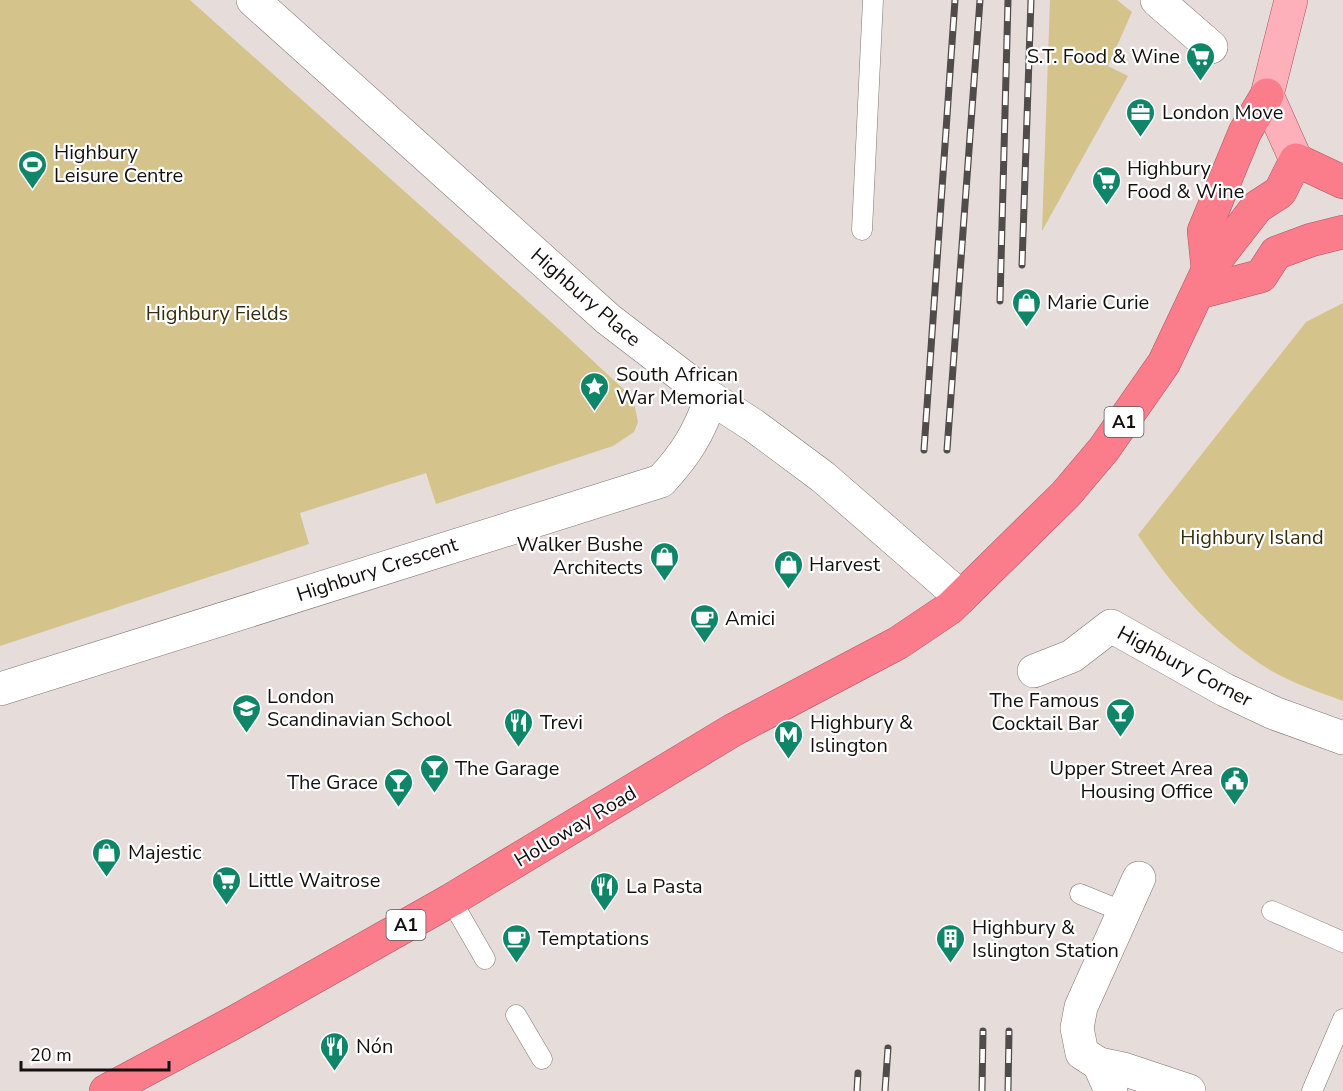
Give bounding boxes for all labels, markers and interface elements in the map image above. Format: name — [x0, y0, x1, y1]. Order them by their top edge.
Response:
supermarket icon: S.T. Food & Wine — [1185, 40, 1217, 82]
place label: S.T. Food & Wine — [1027, 43, 1180, 70]
office icon: London Move — [1125, 96, 1157, 138]
place label: London Move — [1162, 99, 1283, 126]
place label: Highbury Leisure Centre — [54, 139, 183, 189]
sports icon: Highbury Leisure Centre — [17, 148, 49, 190]
place label: Highbury Food & Wine — [1127, 155, 1244, 205]
supermarket icon: Highbury Food & Wine — [1090, 164, 1122, 206]
street label: Highbury Place — [525, 242, 647, 353]
shop icon: Marie Curie — [1010, 286, 1042, 328]
place label: Marie Curie — [1047, 289, 1149, 316]
park label: Highbury Fields — [146, 300, 288, 327]
place label: South African War Memorial — [616, 361, 744, 411]
place icon: South African War Memorial — [579, 370, 611, 412]
road number: A1 — [1104, 407, 1144, 437]
park label: Highbury Island — [1180, 524, 1324, 551]
street label: Highbury Crescent — [293, 530, 462, 608]
place label: Walker Bushe Architects — [517, 531, 643, 581]
shop icon: Walker Bushe Architects — [648, 540, 680, 582]
shop icon: Harvest — [772, 548, 804, 590]
place label: Harvest — [809, 551, 881, 578]
cafe icon: Amici — [688, 602, 720, 644]
place label: Amici — [725, 605, 775, 632]
street label: Highbury Corner — [1113, 619, 1257, 713]
place label: London Scandinavian School — [267, 683, 452, 733]
place label: The Famous Cocktail Bar — [990, 687, 1099, 737]
school or university icon: London Scandinavian School — [230, 692, 262, 734]
bar icon: The Famous Cocktail Bar — [1104, 696, 1136, 738]
restaurant icon: Trevi — [503, 706, 535, 748]
place label: Trevi — [540, 709, 583, 736]
place label: Highbury & Islington — [810, 709, 913, 759]
metro station icon: Highbury & Islington — [773, 718, 805, 760]
bar icon: The Garage — [418, 752, 450, 794]
place label: The Garage — [455, 755, 559, 782]
place label: Upper Street Area Housing Office — [1050, 755, 1213, 805]
public building icon: Upper Street Area Housing Office — [1218, 764, 1250, 806]
bar icon: The Grace — [383, 766, 415, 808]
place label: The Grace — [287, 769, 378, 796]
street label: Holloway Road — [509, 779, 641, 874]
shop icon: Majestic — [91, 836, 123, 878]
place label: Majestic — [128, 839, 201, 866]
supermarket icon: Little Waitrose — [211, 864, 243, 906]
place label: Little Waitrose — [248, 867, 380, 894]
restaurant icon: La Pasta — [589, 870, 621, 912]
place label: La Pasta — [626, 873, 703, 900]
road number: A1 — [386, 910, 426, 940]
place label: Highbury & Islington Station — [972, 914, 1119, 964]
cafe icon: Temptations — [501, 922, 533, 964]
building icon: Highbury & Islington Station — [935, 922, 967, 964]
place label: Temptations — [538, 925, 649, 952]
restaurant icon: Nón — [319, 1030, 351, 1072]
place label: Nón — [356, 1033, 393, 1060]
scale bar — [21, 1034, 170, 1072]
text: 20 m — [30, 1043, 72, 1067]

